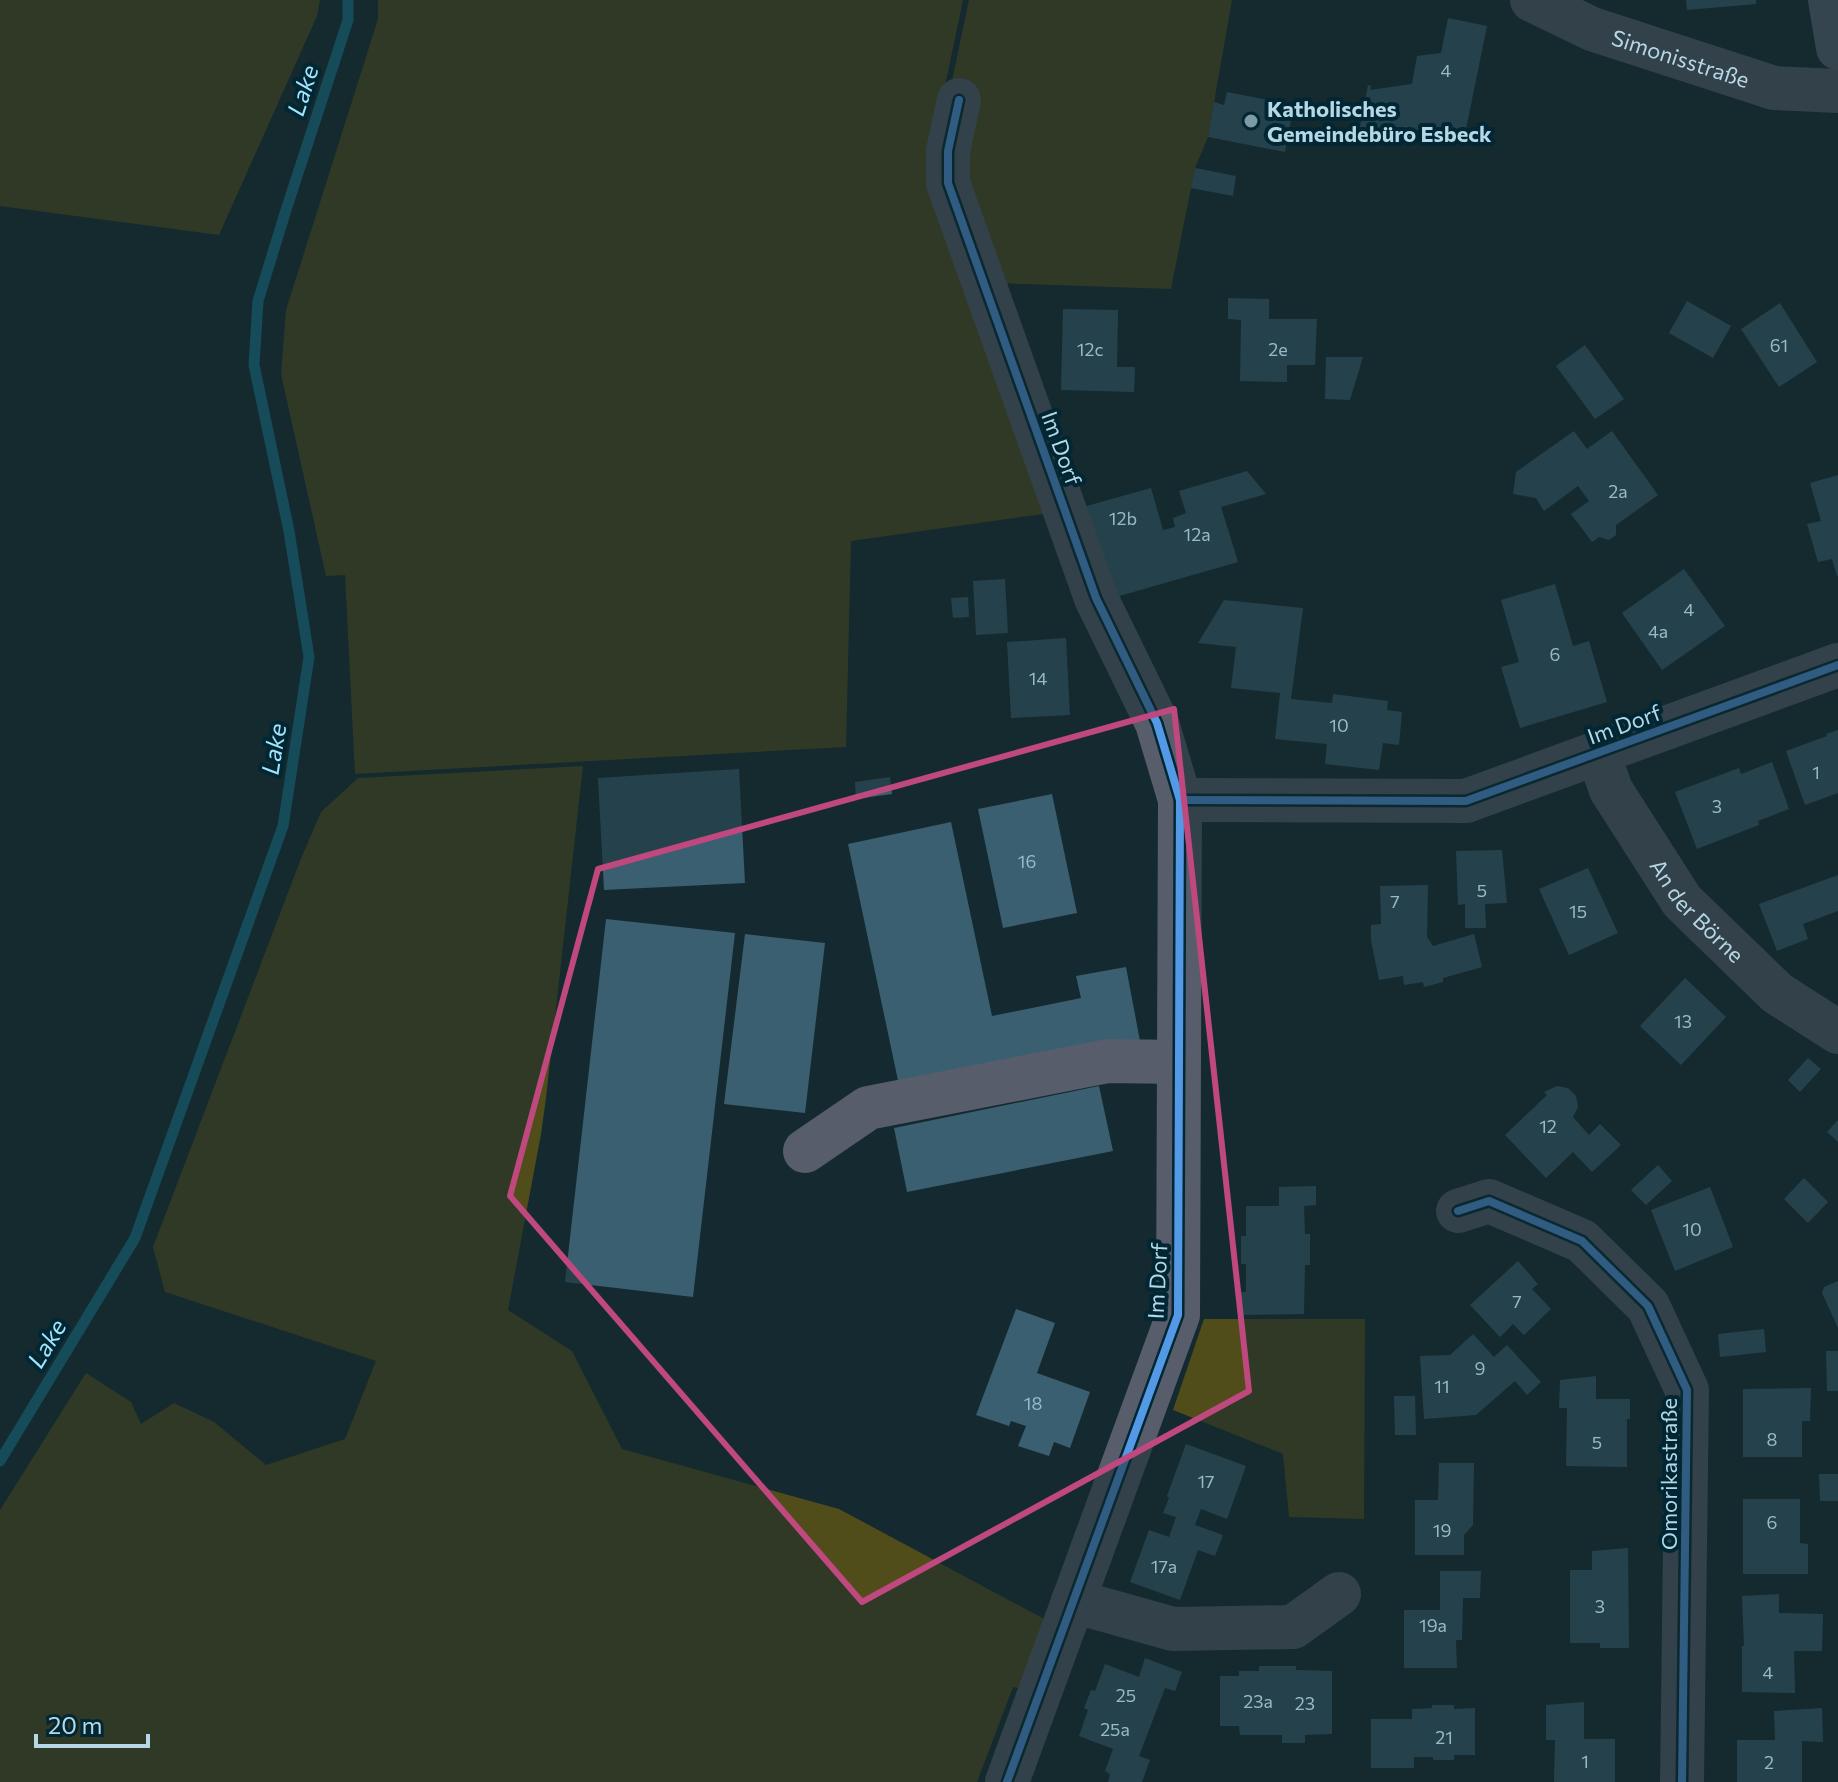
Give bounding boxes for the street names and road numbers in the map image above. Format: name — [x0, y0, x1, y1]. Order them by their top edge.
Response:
street label: Simonisstraße — [1609, 23, 1753, 93]
street label: Im Dorf — [1036, 407, 1088, 489]
street label: Im Dorf — [1583, 698, 1665, 750]
street label: An der Börne — [1645, 853, 1750, 968]
street label: Im Dorf — [1142, 1242, 1172, 1320]
street label: Omorikastraße — [1655, 1398, 1682, 1550]

